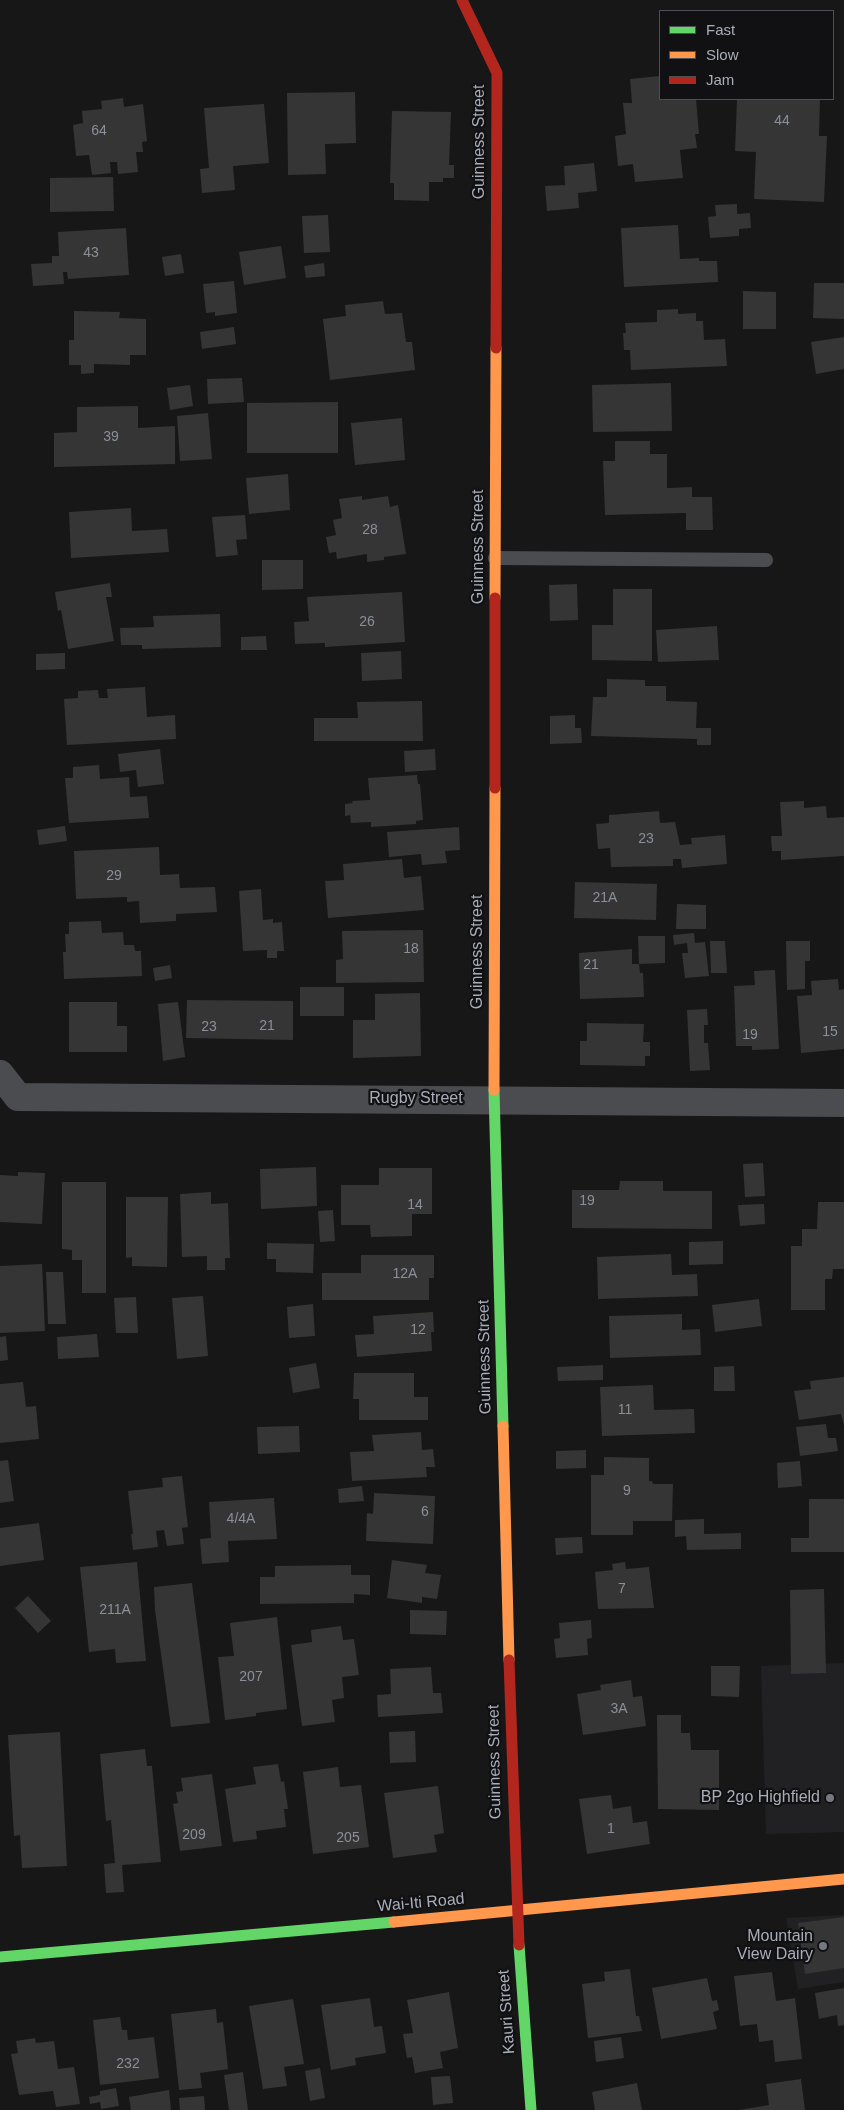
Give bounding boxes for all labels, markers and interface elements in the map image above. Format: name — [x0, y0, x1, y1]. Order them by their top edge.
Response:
legend — [659, 10, 834, 100]
text: Fast — [706, 21, 735, 38]
text: Slow — [706, 46, 739, 63]
text: Jam — [706, 71, 734, 88]
street label: Guinness Street — [470, 85, 490, 199]
house number: 44 — [774, 113, 790, 129]
house number: 64 — [91, 123, 107, 139]
house number: 43 — [83, 245, 99, 261]
house number: 39 — [103, 429, 119, 445]
street label: Guinness Street — [469, 490, 489, 604]
house number: 28 — [362, 522, 378, 538]
house number: 26 — [359, 614, 375, 630]
house number: 23 — [638, 831, 654, 847]
house number: 29 — [106, 868, 122, 884]
house number: 21A — [593, 890, 617, 906]
street label: Guinness Street — [468, 895, 488, 1009]
house number: 18 — [403, 941, 419, 957]
house number: 21 — [583, 957, 599, 973]
house number: 21 — [259, 1018, 275, 1034]
house number: 23 — [201, 1019, 217, 1035]
house number: 15 — [822, 1024, 838, 1040]
house number: 19 — [742, 1027, 758, 1043]
street label: Rugby Street — [369, 1089, 463, 1109]
house number: 19 — [579, 1193, 595, 1209]
house number: 14 — [407, 1197, 423, 1213]
house number: 12A — [393, 1266, 417, 1282]
street label: Guinness Street — [474, 1299, 496, 1415]
house number: 12 — [410, 1322, 426, 1338]
house number: 11 — [618, 1402, 632, 1418]
house number: 9 — [623, 1483, 631, 1499]
house number: 6 — [421, 1504, 429, 1520]
house number: 4/4A — [227, 1511, 255, 1527]
house number: 7 — [618, 1581, 626, 1597]
house number: 211A — [99, 1602, 131, 1618]
house number: 207 — [239, 1669, 263, 1685]
house number: 3A — [610, 1701, 628, 1717]
street label: Guinness Street — [484, 1704, 506, 1820]
place label: BP 2go Highfield — [701, 1788, 820, 1808]
marker: BP 2go Highfield — [824, 1792, 836, 1804]
house number: 1 — [607, 1821, 615, 1837]
house number: 209 — [182, 1827, 206, 1843]
house number: 205 — [336, 1830, 360, 1846]
street label: Wai-Iti Road — [377, 1890, 465, 1916]
place label: Mountain View Dairy — [737, 1927, 813, 1965]
marker: Mountain View Dairy — [817, 1940, 829, 1952]
street label: Kauri Street — [494, 1969, 520, 2055]
house number: 232 — [116, 2056, 140, 2072]

